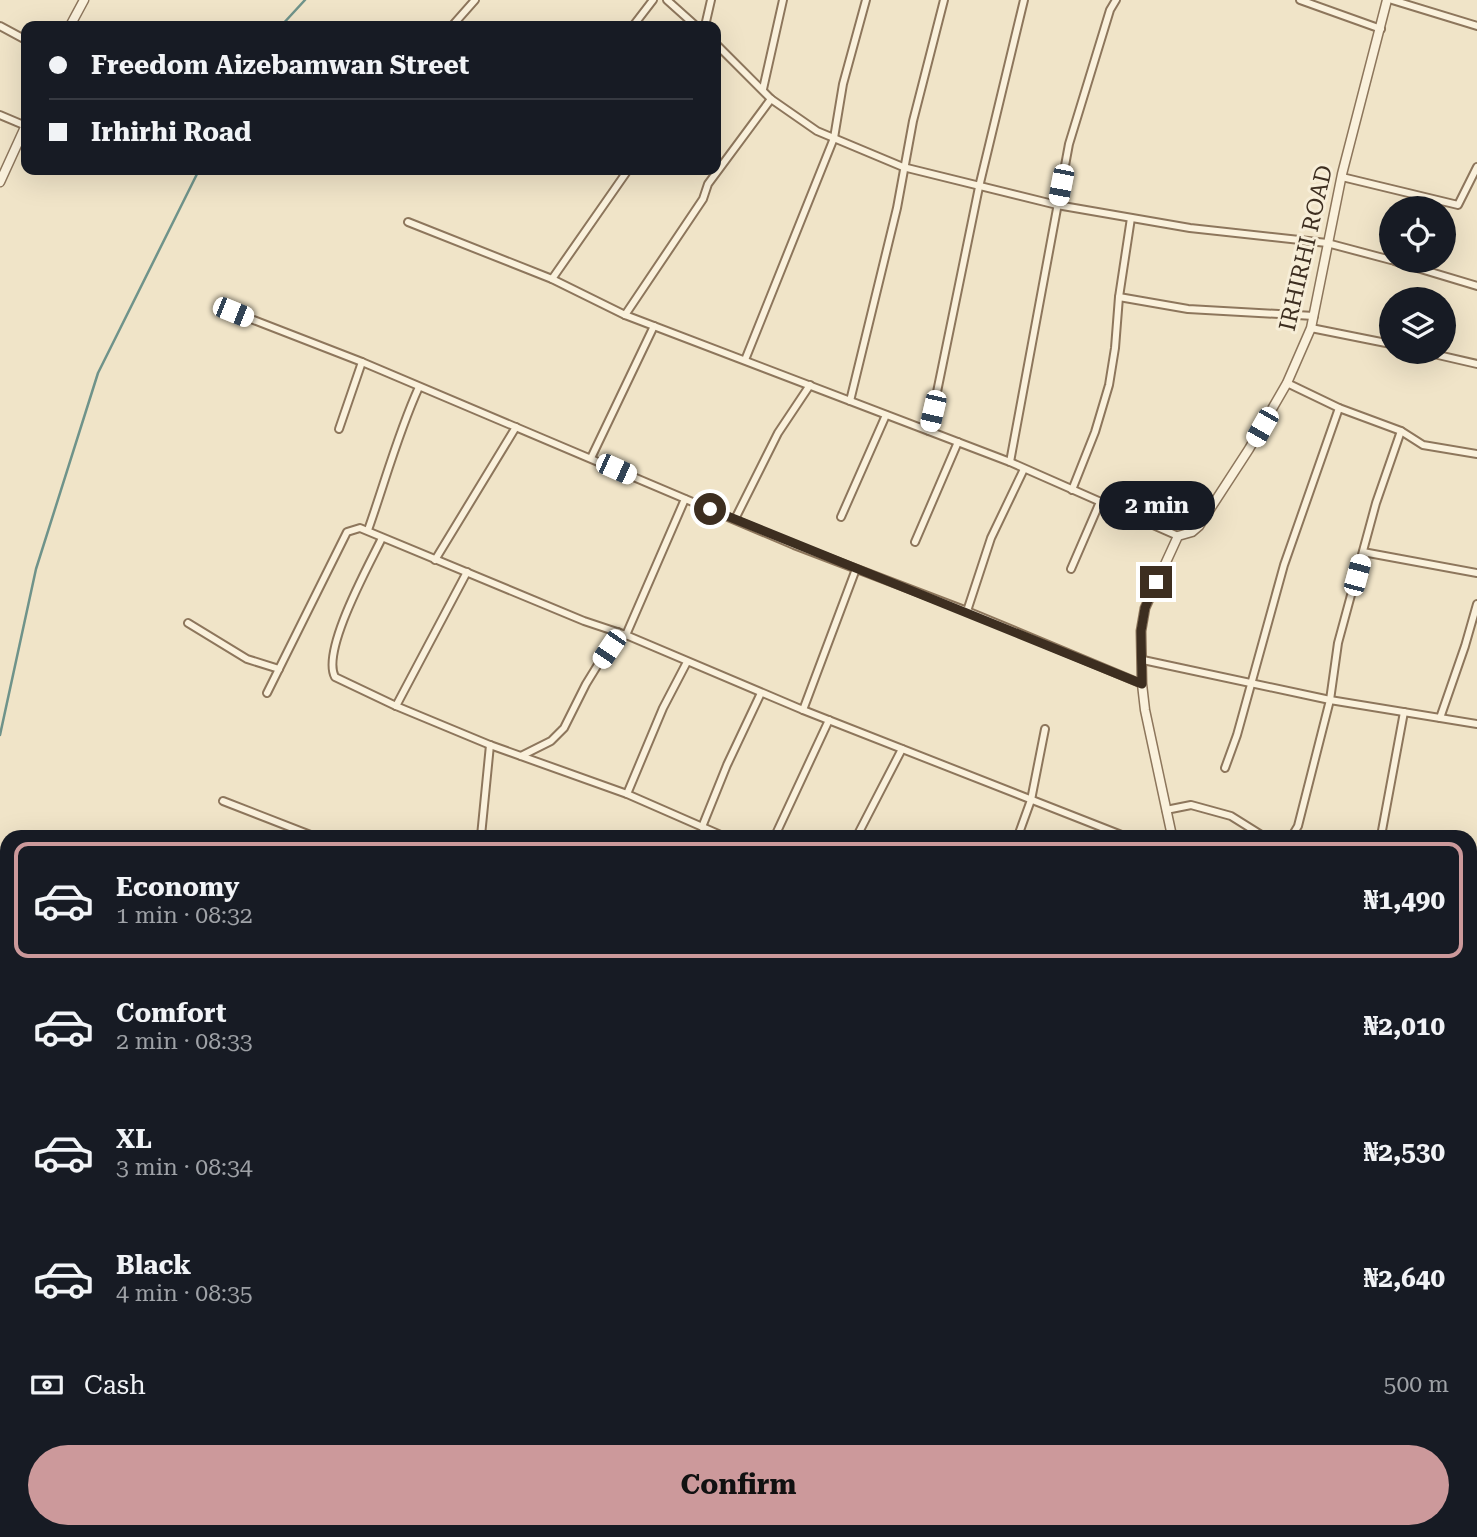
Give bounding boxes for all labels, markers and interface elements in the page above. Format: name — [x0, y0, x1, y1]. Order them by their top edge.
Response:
text: Freedom Aizebamwan Street — [91, 50, 469, 80]
text: Irhirhi Road — [91, 117, 251, 147]
car — [1047, 162, 1076, 208]
street label: IRHIRHI ROAD — [1274, 162, 1338, 334]
map controls — [1379, 196, 1456, 364]
button: locate — [1379, 196, 1456, 273]
button: layers — [1379, 287, 1456, 364]
car — [210, 294, 257, 330]
car — [919, 388, 948, 434]
car — [1243, 404, 1282, 450]
car — [593, 451, 640, 487]
callout: 2 min — [1098, 480, 1214, 530]
text: 2 min — [1125, 492, 1189, 519]
route start — [694, 493, 726, 525]
car — [1342, 552, 1373, 598]
route end — [1140, 566, 1172, 598]
car — [589, 626, 630, 672]
icon: car — [32, 869, 95, 932]
text: Economy — [116, 872, 239, 902]
text: ₦1,490 — [1364, 885, 1445, 915]
text: 1 min · 08:32 — [116, 902, 253, 929]
icon: car — [32, 995, 95, 1058]
text: Comfort — [116, 998, 226, 1028]
text: ₦2,010 — [1364, 1011, 1445, 1041]
text: 2 min · 08:33 — [116, 1028, 253, 1055]
icon: car — [32, 1121, 95, 1184]
text: XL — [116, 1124, 152, 1154]
text: ₦2,530 — [1364, 1137, 1445, 1167]
text: 3 min · 08:34 — [116, 1154, 253, 1181]
icon: car — [32, 1247, 95, 1310]
text: Black — [116, 1250, 191, 1280]
text: ₦2,640 — [1364, 1263, 1445, 1293]
text: 4 min · 08:35 — [116, 1280, 253, 1307]
icon: cash — [28, 1366, 66, 1404]
text: Cash — [84, 1370, 146, 1400]
text: 500 m — [1384, 1371, 1449, 1398]
button: Confirm — [28, 1445, 1449, 1525]

